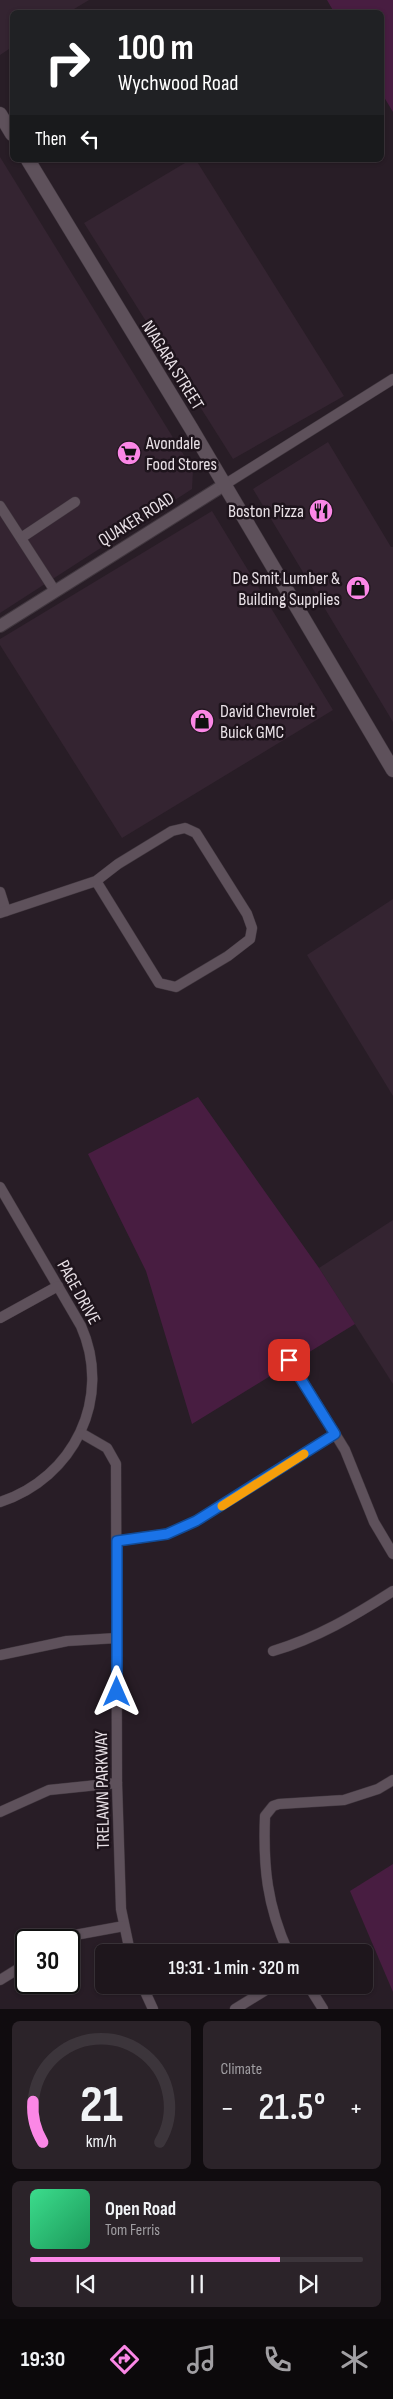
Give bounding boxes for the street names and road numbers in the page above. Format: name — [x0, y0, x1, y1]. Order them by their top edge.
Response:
street label: NIAGARA STREET — [137, 317, 208, 414]
street label: QUAKER ROAD — [94, 488, 178, 551]
street label: PAGE DRIVE — [52, 1256, 105, 1328]
street label: TRELAWN PARKWAY — [91, 1730, 114, 1849]

